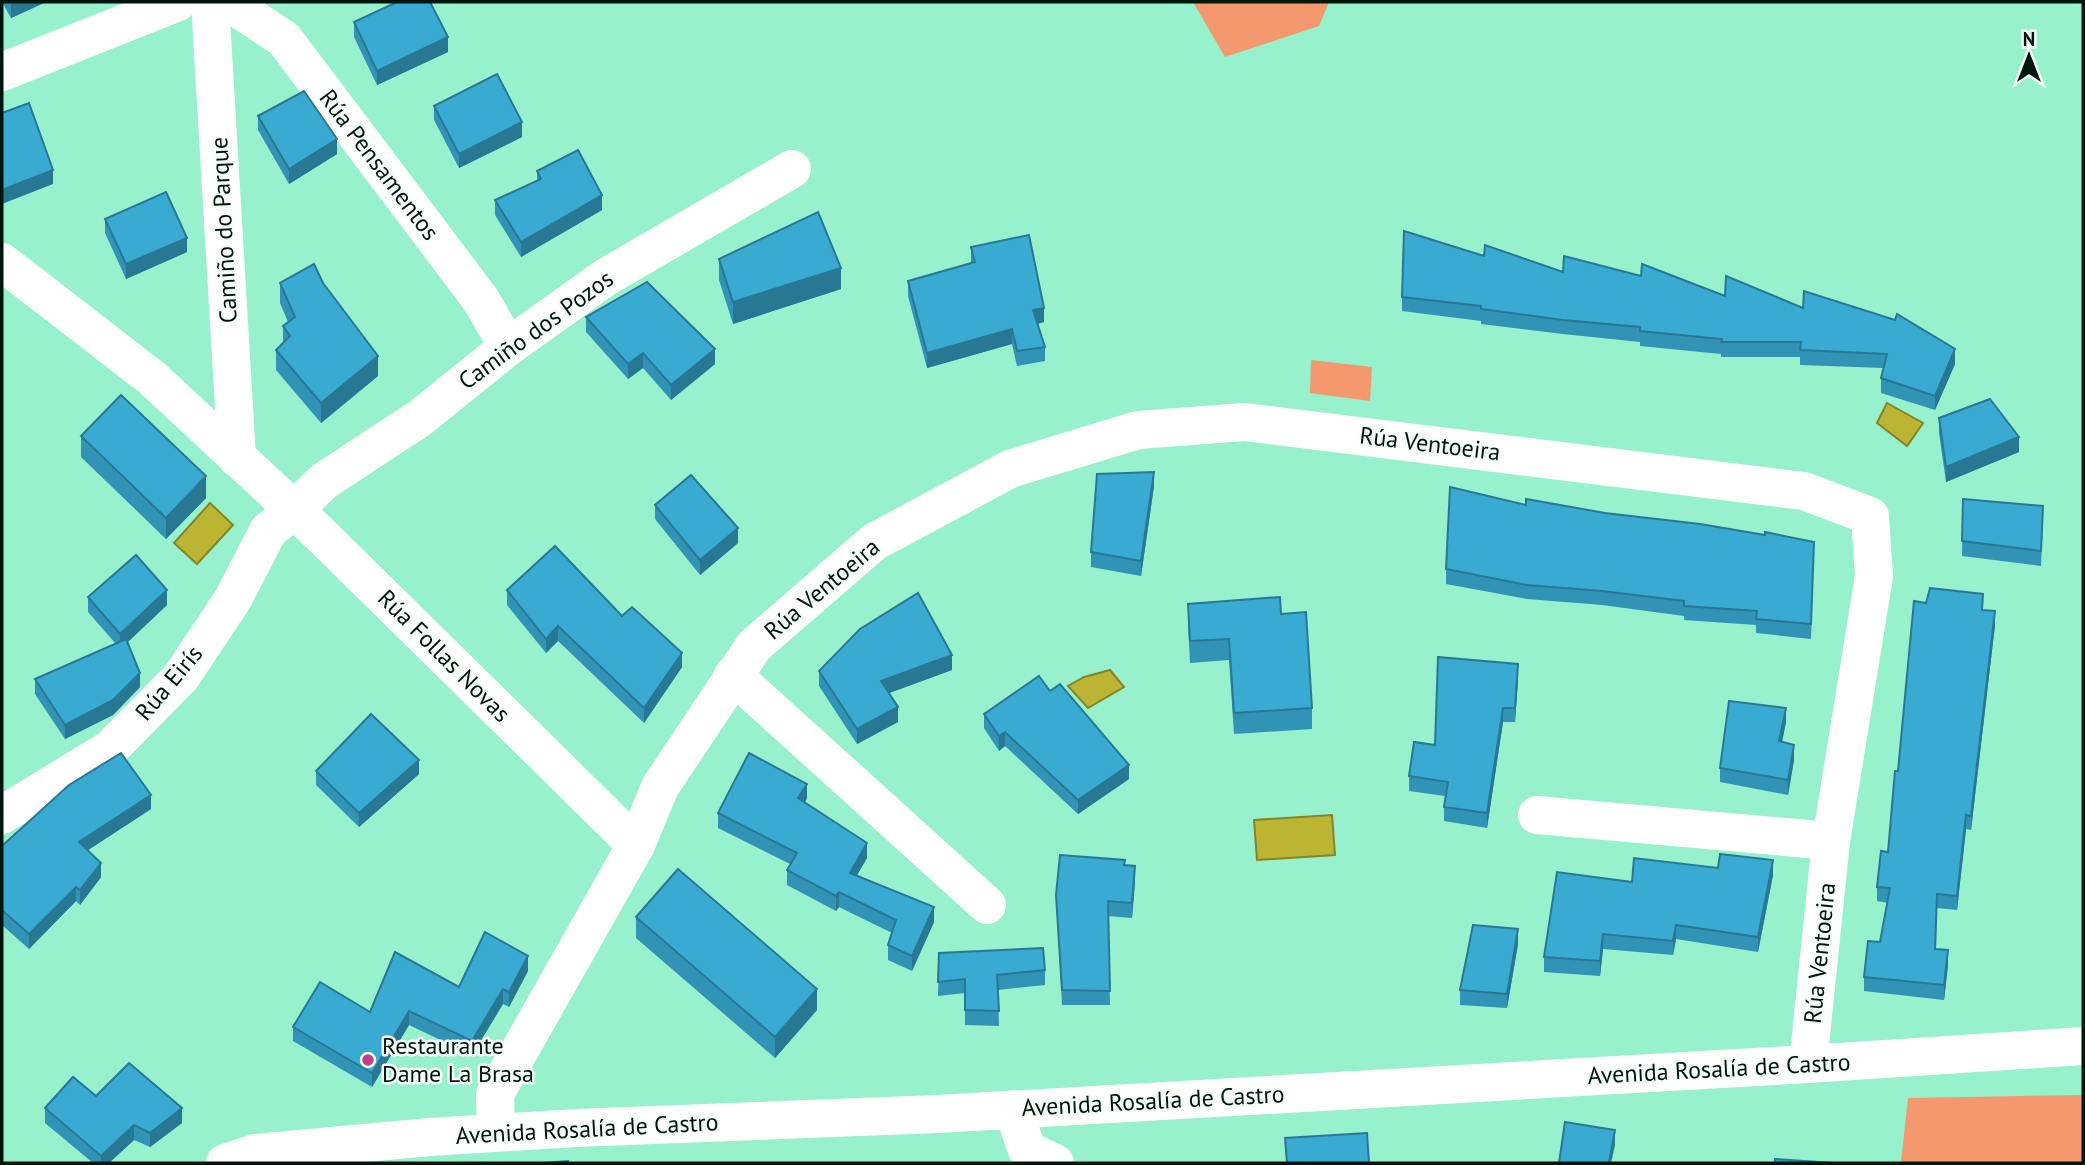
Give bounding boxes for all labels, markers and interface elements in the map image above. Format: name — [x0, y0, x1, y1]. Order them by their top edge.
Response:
north arrow — [1994, 21, 2064, 91]
text: N — [2023, 27, 2035, 51]
street label: Rúa Pensamentos — [313, 83, 446, 246]
street label: Camiño do Parque — [203, 136, 244, 324]
street label: Camiño dos Pozos — [452, 263, 619, 396]
street label: Rúa Ventoeira — [1358, 419, 1502, 468]
street label: Rúa Ventoeira — [757, 531, 886, 646]
street label: Rúa Follas Novas — [371, 583, 517, 729]
street label: Rúa Eirís — [128, 639, 209, 727]
street label: Rúa Ventoeira — [1797, 881, 1842, 1025]
place label: Restaurante Dame La Brasa — [382, 1030, 534, 1089]
street label: Avenida Rosalía de Castro — [1587, 1046, 1851, 1091]
marker: Restaurante Dame La Brasa — [360, 1052, 376, 1068]
street label: Avenida Rosalía de Castro — [1021, 1078, 1285, 1123]
street label: Avenida Rosalía de Castro — [455, 1106, 719, 1151]

